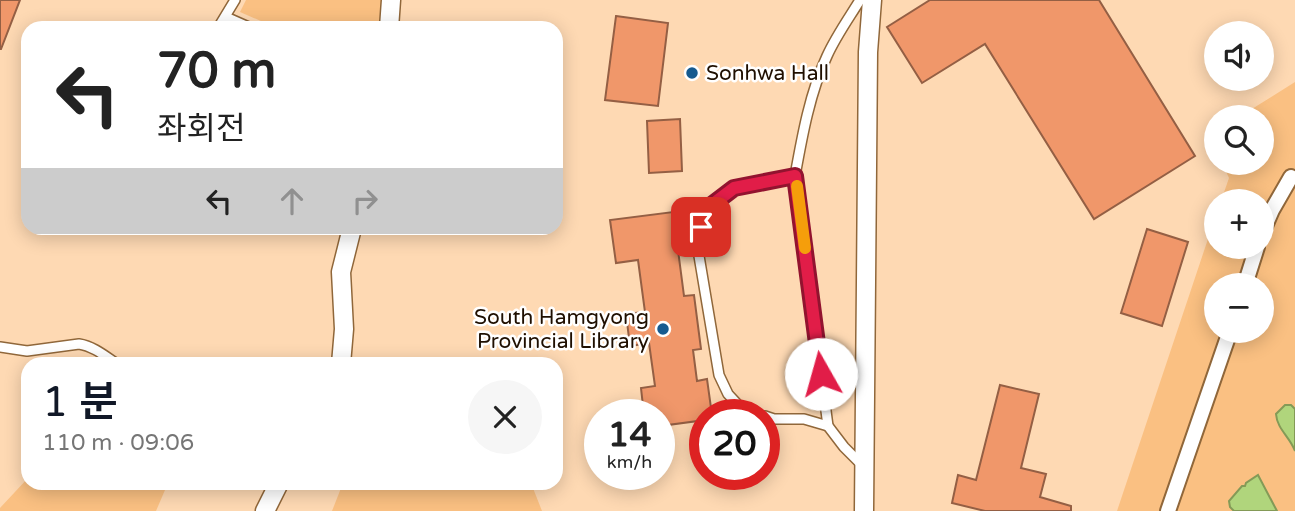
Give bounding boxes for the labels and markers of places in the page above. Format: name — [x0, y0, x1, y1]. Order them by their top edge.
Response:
place label: Sonhwa Hall — [706, 61, 829, 86]
marker: Sonhwa Hall — [684, 65, 700, 81]
pin — [671, 197, 731, 257]
place label: South Hamgyong Provincial Library — [474, 305, 649, 354]
marker: South Hamgyong Provincial Library — [655, 321, 671, 337]

